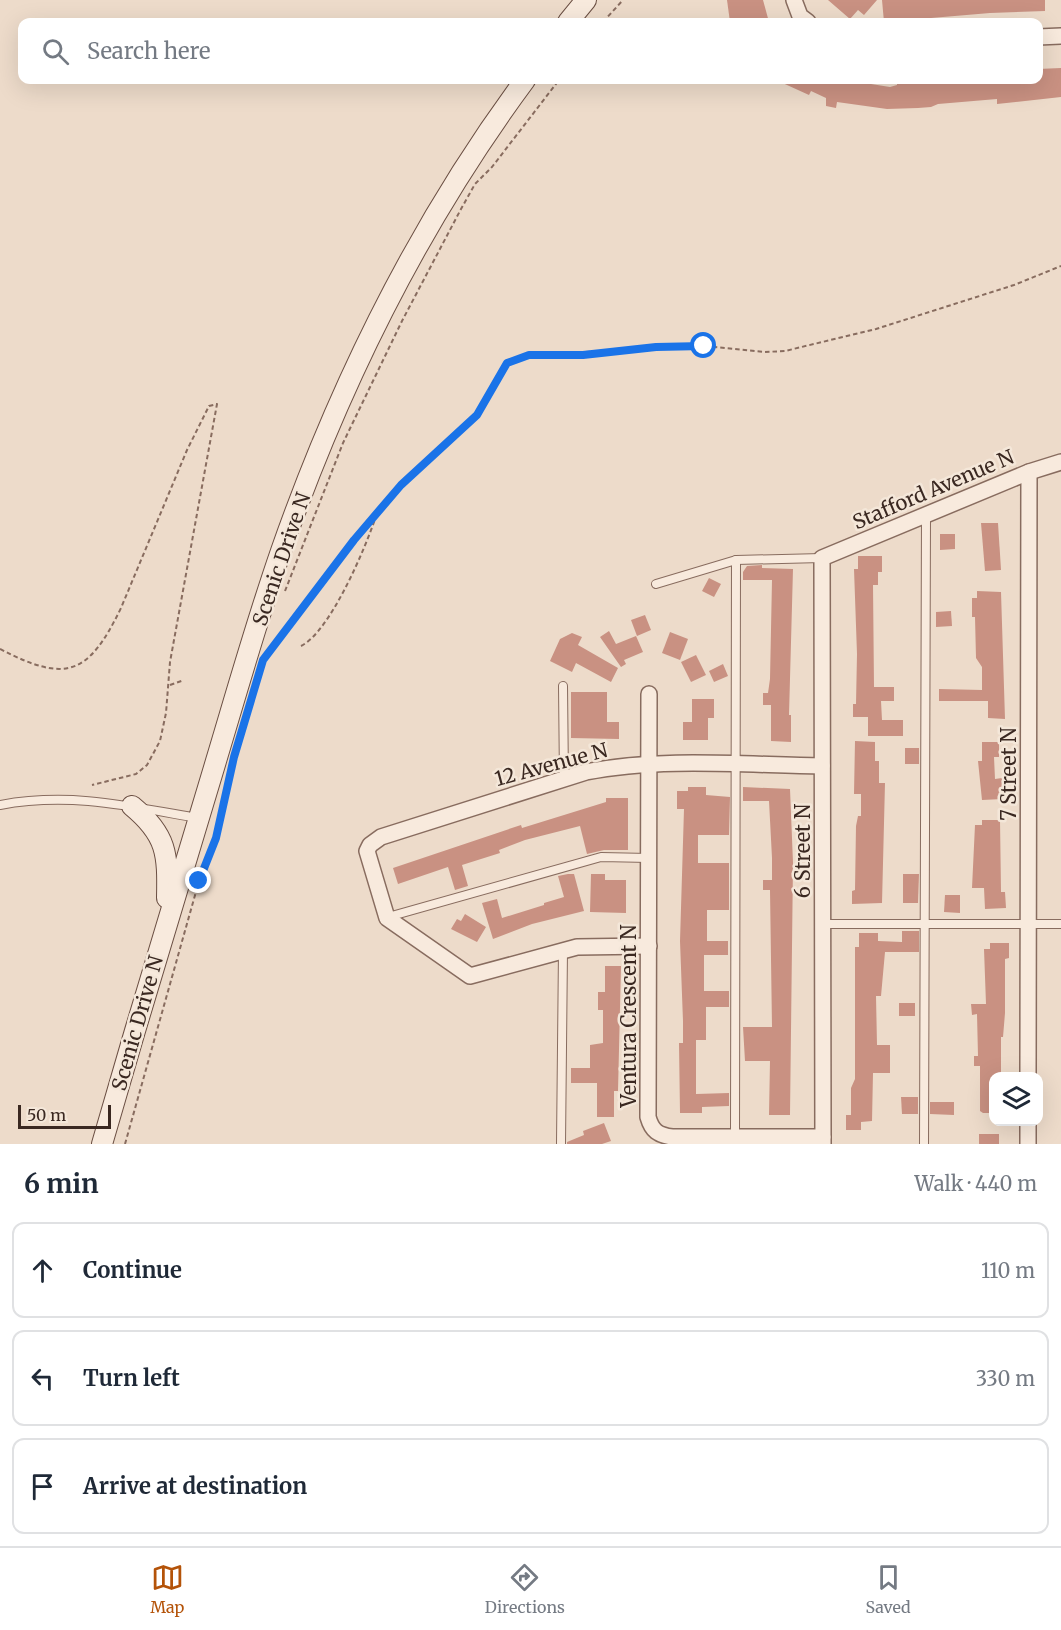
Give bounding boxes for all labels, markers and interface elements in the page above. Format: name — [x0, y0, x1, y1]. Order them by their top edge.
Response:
search box — [18, 18, 1043, 84]
icon: search — [39, 35, 72, 68]
text: Search here — [87, 37, 210, 65]
route start — [690, 332, 716, 358]
street label: Stafford Avenue N — [849, 444, 1018, 534]
street label: Scenic Drive N — [247, 489, 316, 629]
street label: 7 Street N — [996, 727, 1021, 821]
street label: 12 Avenue N — [492, 737, 611, 791]
street label: 6 Street N — [790, 803, 815, 898]
route end — [185, 867, 211, 893]
street label: Ventura Crescent N — [616, 924, 641, 1109]
street label: Scenic Drive N — [106, 952, 168, 1093]
map controls — [989, 1072, 1043, 1126]
button: layers — [989, 1072, 1043, 1126]
scale bar — [18, 1102, 111, 1130]
text: 50 m — [27, 1105, 66, 1125]
text: 6 min — [24, 1167, 99, 1200]
text: Walk · 440 m — [915, 1171, 1037, 1196]
icon: ahead — [26, 1254, 59, 1287]
text: Continue — [83, 1256, 182, 1284]
text: 110 m — [981, 1258, 1035, 1283]
icon: left — [26, 1362, 59, 1395]
text: Turn left — [83, 1364, 180, 1392]
text: 330 m — [976, 1366, 1035, 1391]
icon: arrive — [26, 1470, 59, 1503]
text: Arrive at destination — [83, 1472, 307, 1500]
tab: Map — [150, 1561, 184, 1617]
tab: Directions — [485, 1561, 565, 1617]
tab: Saved — [865, 1561, 911, 1617]

